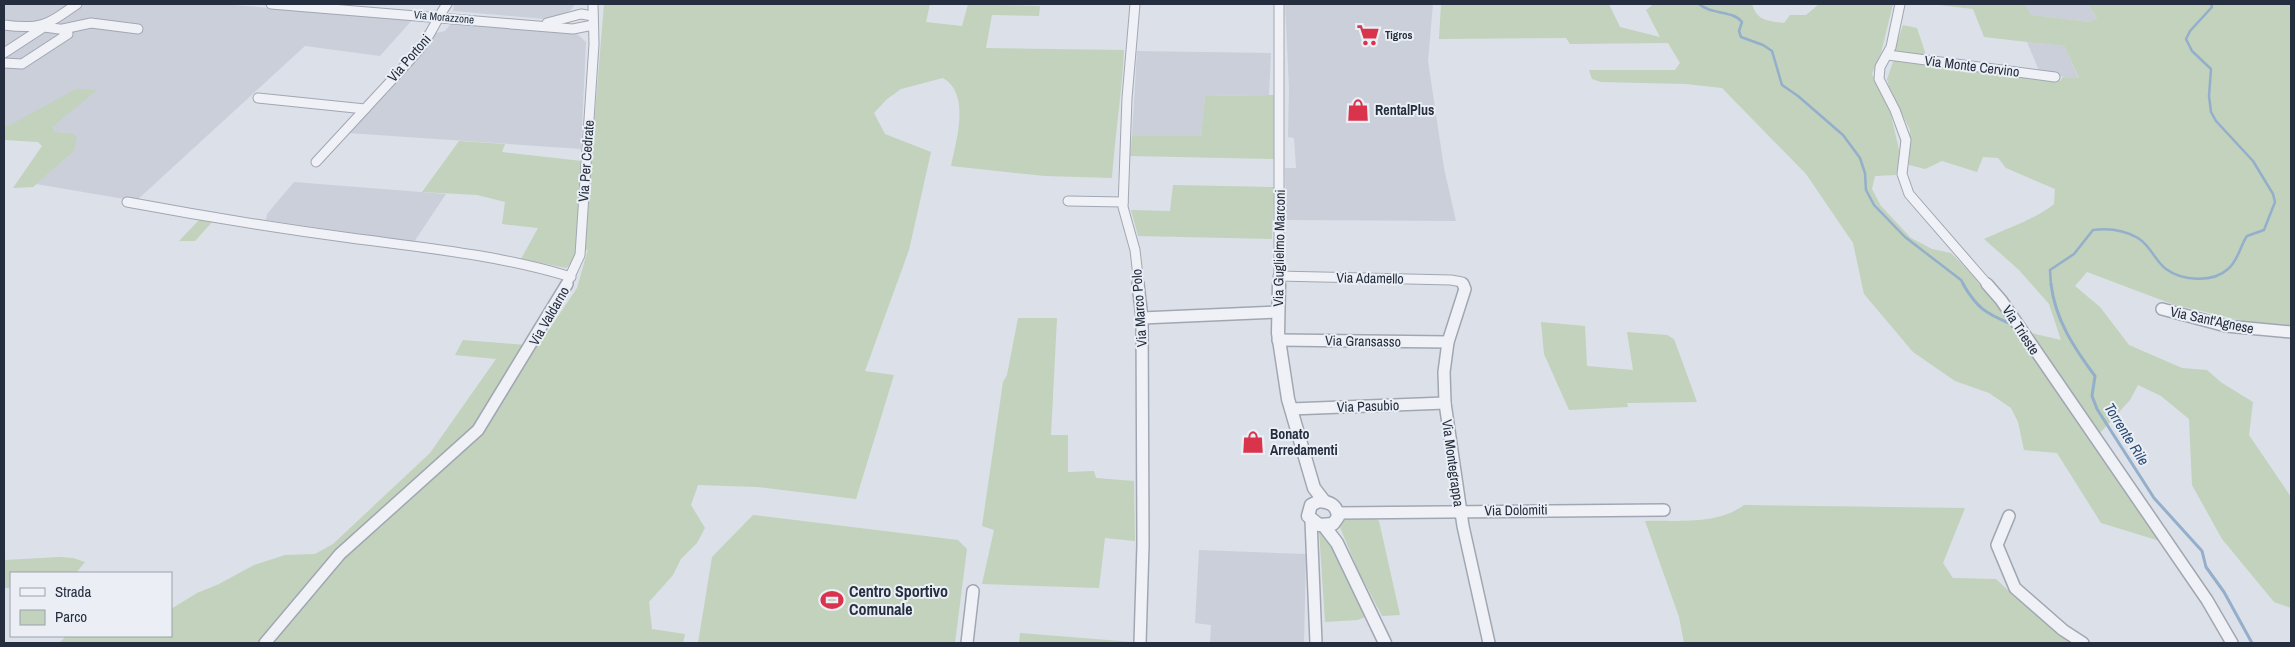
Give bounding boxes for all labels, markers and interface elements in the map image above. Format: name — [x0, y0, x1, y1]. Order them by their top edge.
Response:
street label: Via Morazzone — [413, 7, 475, 27]
supermarket icon: Tigros — [1355, 22, 1381, 48]
place label: Tigros — [1385, 28, 1412, 42]
street label: Via Portoni — [383, 30, 435, 86]
street label: Via Monte Cervino — [1923, 51, 2021, 81]
shop icon: RentalPlus — [1345, 97, 1371, 123]
place label: RentalPlus — [1375, 101, 1434, 119]
street label: Via Per Cedrate — [574, 119, 598, 203]
street label: Via Guglielmo Marconi — [1269, 189, 1289, 307]
street label: Via Marco Polo — [1127, 268, 1151, 348]
street label: Via Adamello — [1336, 268, 1404, 288]
street label: Via Valdarno — [525, 283, 573, 349]
street label: Via Trieste — [1998, 302, 2044, 358]
street label: Via Sant'Agnese — [2169, 302, 2255, 338]
street label: Via Gransasso — [1325, 331, 1401, 351]
street label: Via Pasubio — [1337, 396, 1399, 416]
water label: Torrente Rile — [2100, 399, 2155, 469]
street label: Via Montegrappa — [1438, 418, 1468, 508]
place label: Bonato Arredamenti — [1270, 425, 1338, 459]
shop icon: Bonato Arredamenti — [1240, 429, 1266, 455]
street label: Via Dolomiti — [1484, 500, 1548, 520]
legend — [10, 572, 172, 637]
place label: Centro Sportivo Comunale — [849, 580, 948, 620]
text: Strada — [55, 581, 91, 602]
sports icon: Centro Sportivo Comunale — [819, 587, 845, 613]
text: Parco — [55, 606, 87, 627]

